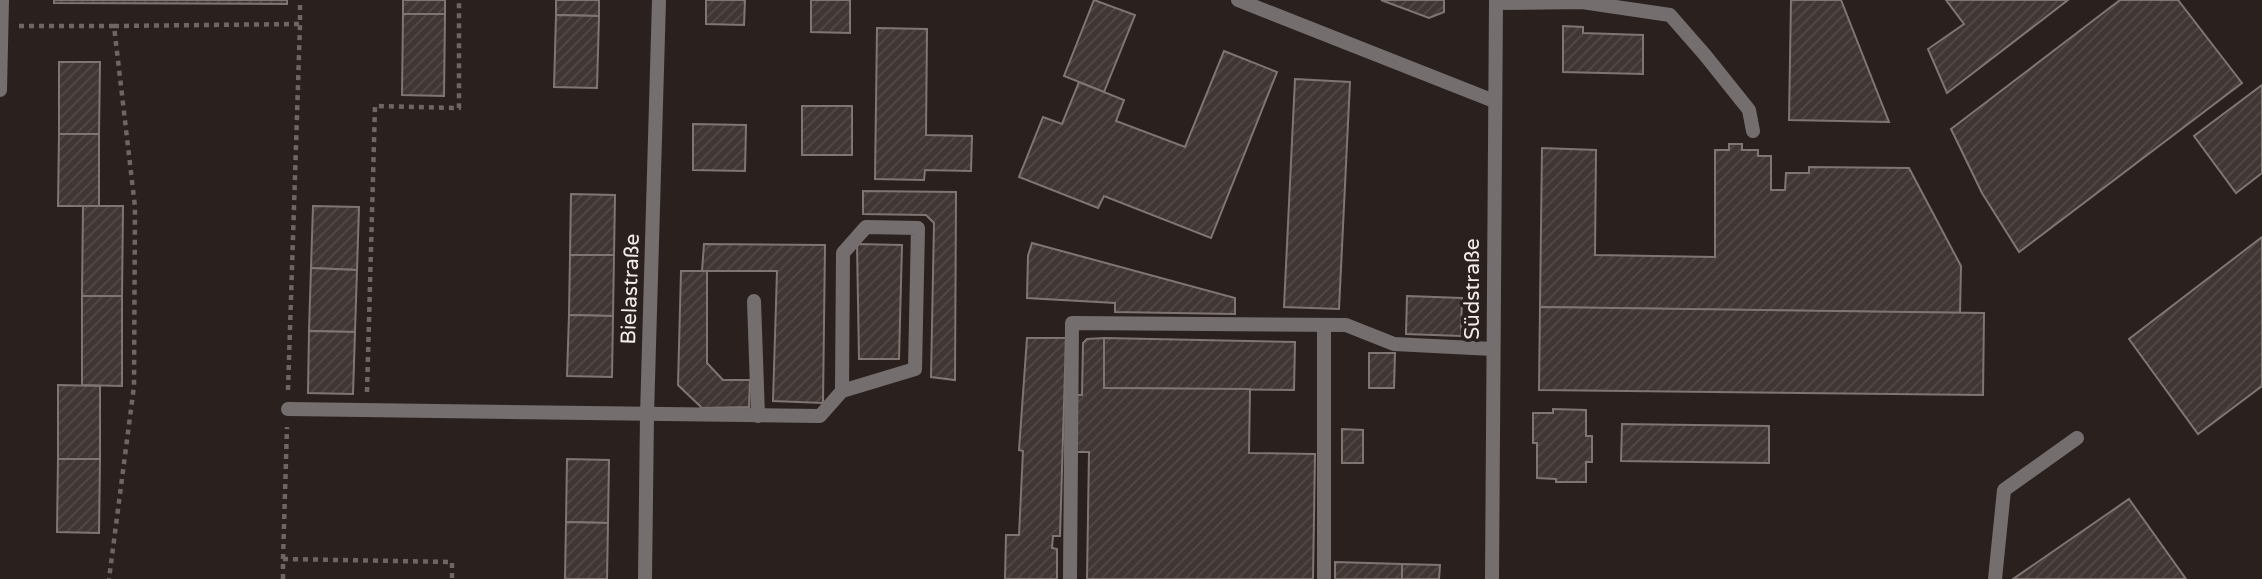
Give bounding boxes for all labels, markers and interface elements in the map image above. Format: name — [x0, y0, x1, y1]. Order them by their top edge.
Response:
street label: Bielastraße — [616, 233, 645, 345]
street label: Südstraße — [1460, 238, 1485, 340]

